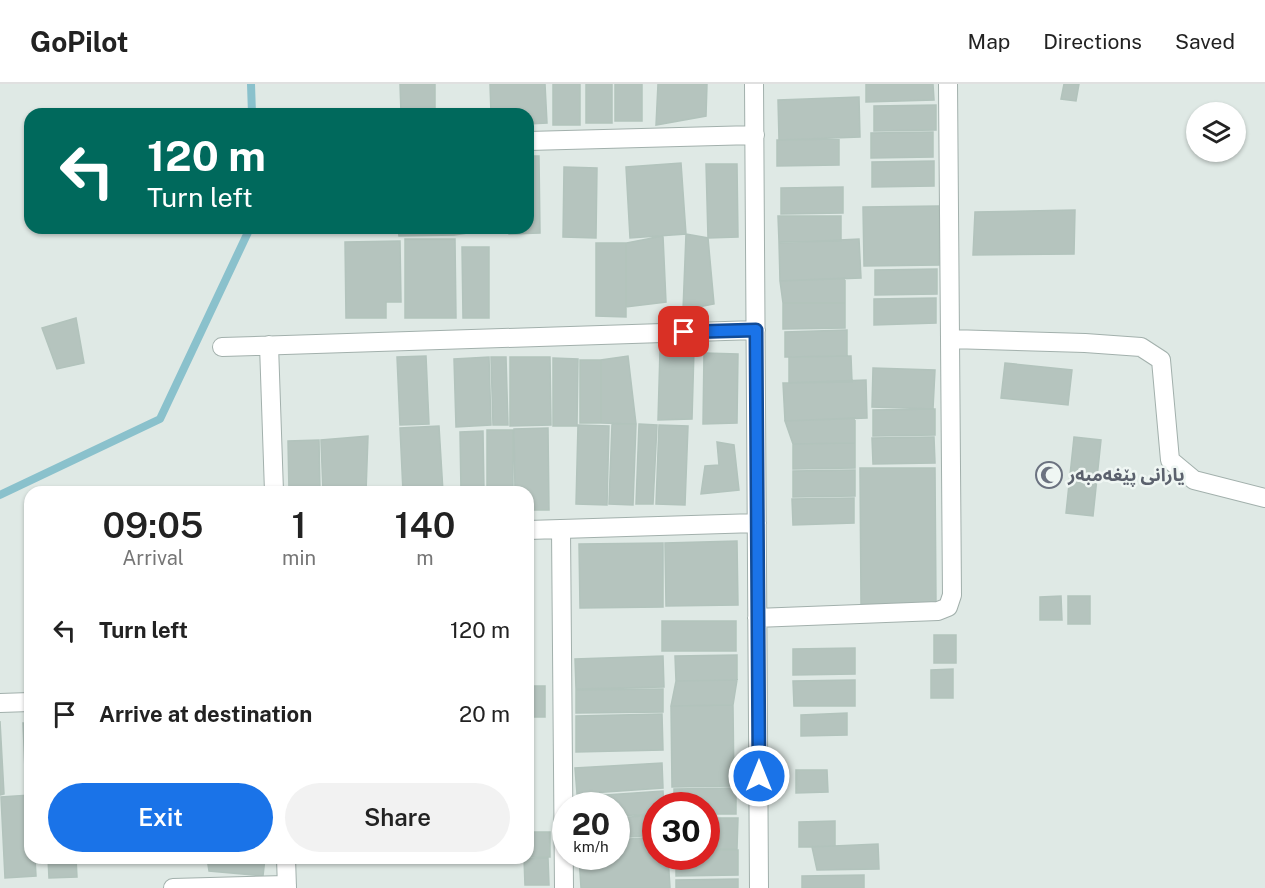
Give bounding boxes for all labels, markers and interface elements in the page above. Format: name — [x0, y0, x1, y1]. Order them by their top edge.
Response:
text: GoPilot — [30, 25, 129, 58]
text: Map — [968, 29, 1010, 54]
text: Directions — [1043, 29, 1142, 54]
text: Saved — [1175, 29, 1235, 54]
map controls — [1186, 102, 1246, 162]
button: layers — [1186, 102, 1246, 162]
text: 120 m — [147, 131, 266, 180]
icon: left — [48, 132, 126, 210]
text: Turn left — [147, 181, 253, 213]
pin — [658, 306, 709, 357]
icon: arrive — [667, 315, 700, 348]
mosque icon: یارانی پێغەمبەر — [1034, 460, 1064, 490]
place label: یارانی پێغەمبەر — [1067, 464, 1185, 487]
text: 09:05 — [103, 504, 204, 546]
text: 1 — [292, 504, 307, 546]
text: 140 — [395, 504, 455, 546]
text: Arrival — [122, 546, 184, 570]
text: min — [282, 546, 316, 570]
text: m — [416, 546, 434, 570]
icon: left — [48, 614, 81, 647]
text: Turn left — [99, 617, 188, 643]
text: 120 m — [450, 617, 510, 643]
icon: arrive — [48, 698, 81, 731]
text: Arrive at destination — [99, 701, 312, 727]
text: 20 m — [459, 701, 510, 727]
position arrow — [727, 744, 791, 808]
button: Exit — [48, 783, 273, 852]
button: Share — [285, 783, 510, 852]
speed limit sign: 30 — [642, 792, 720, 870]
text: 20 — [572, 806, 610, 842]
text: km/h — [573, 838, 609, 855]

